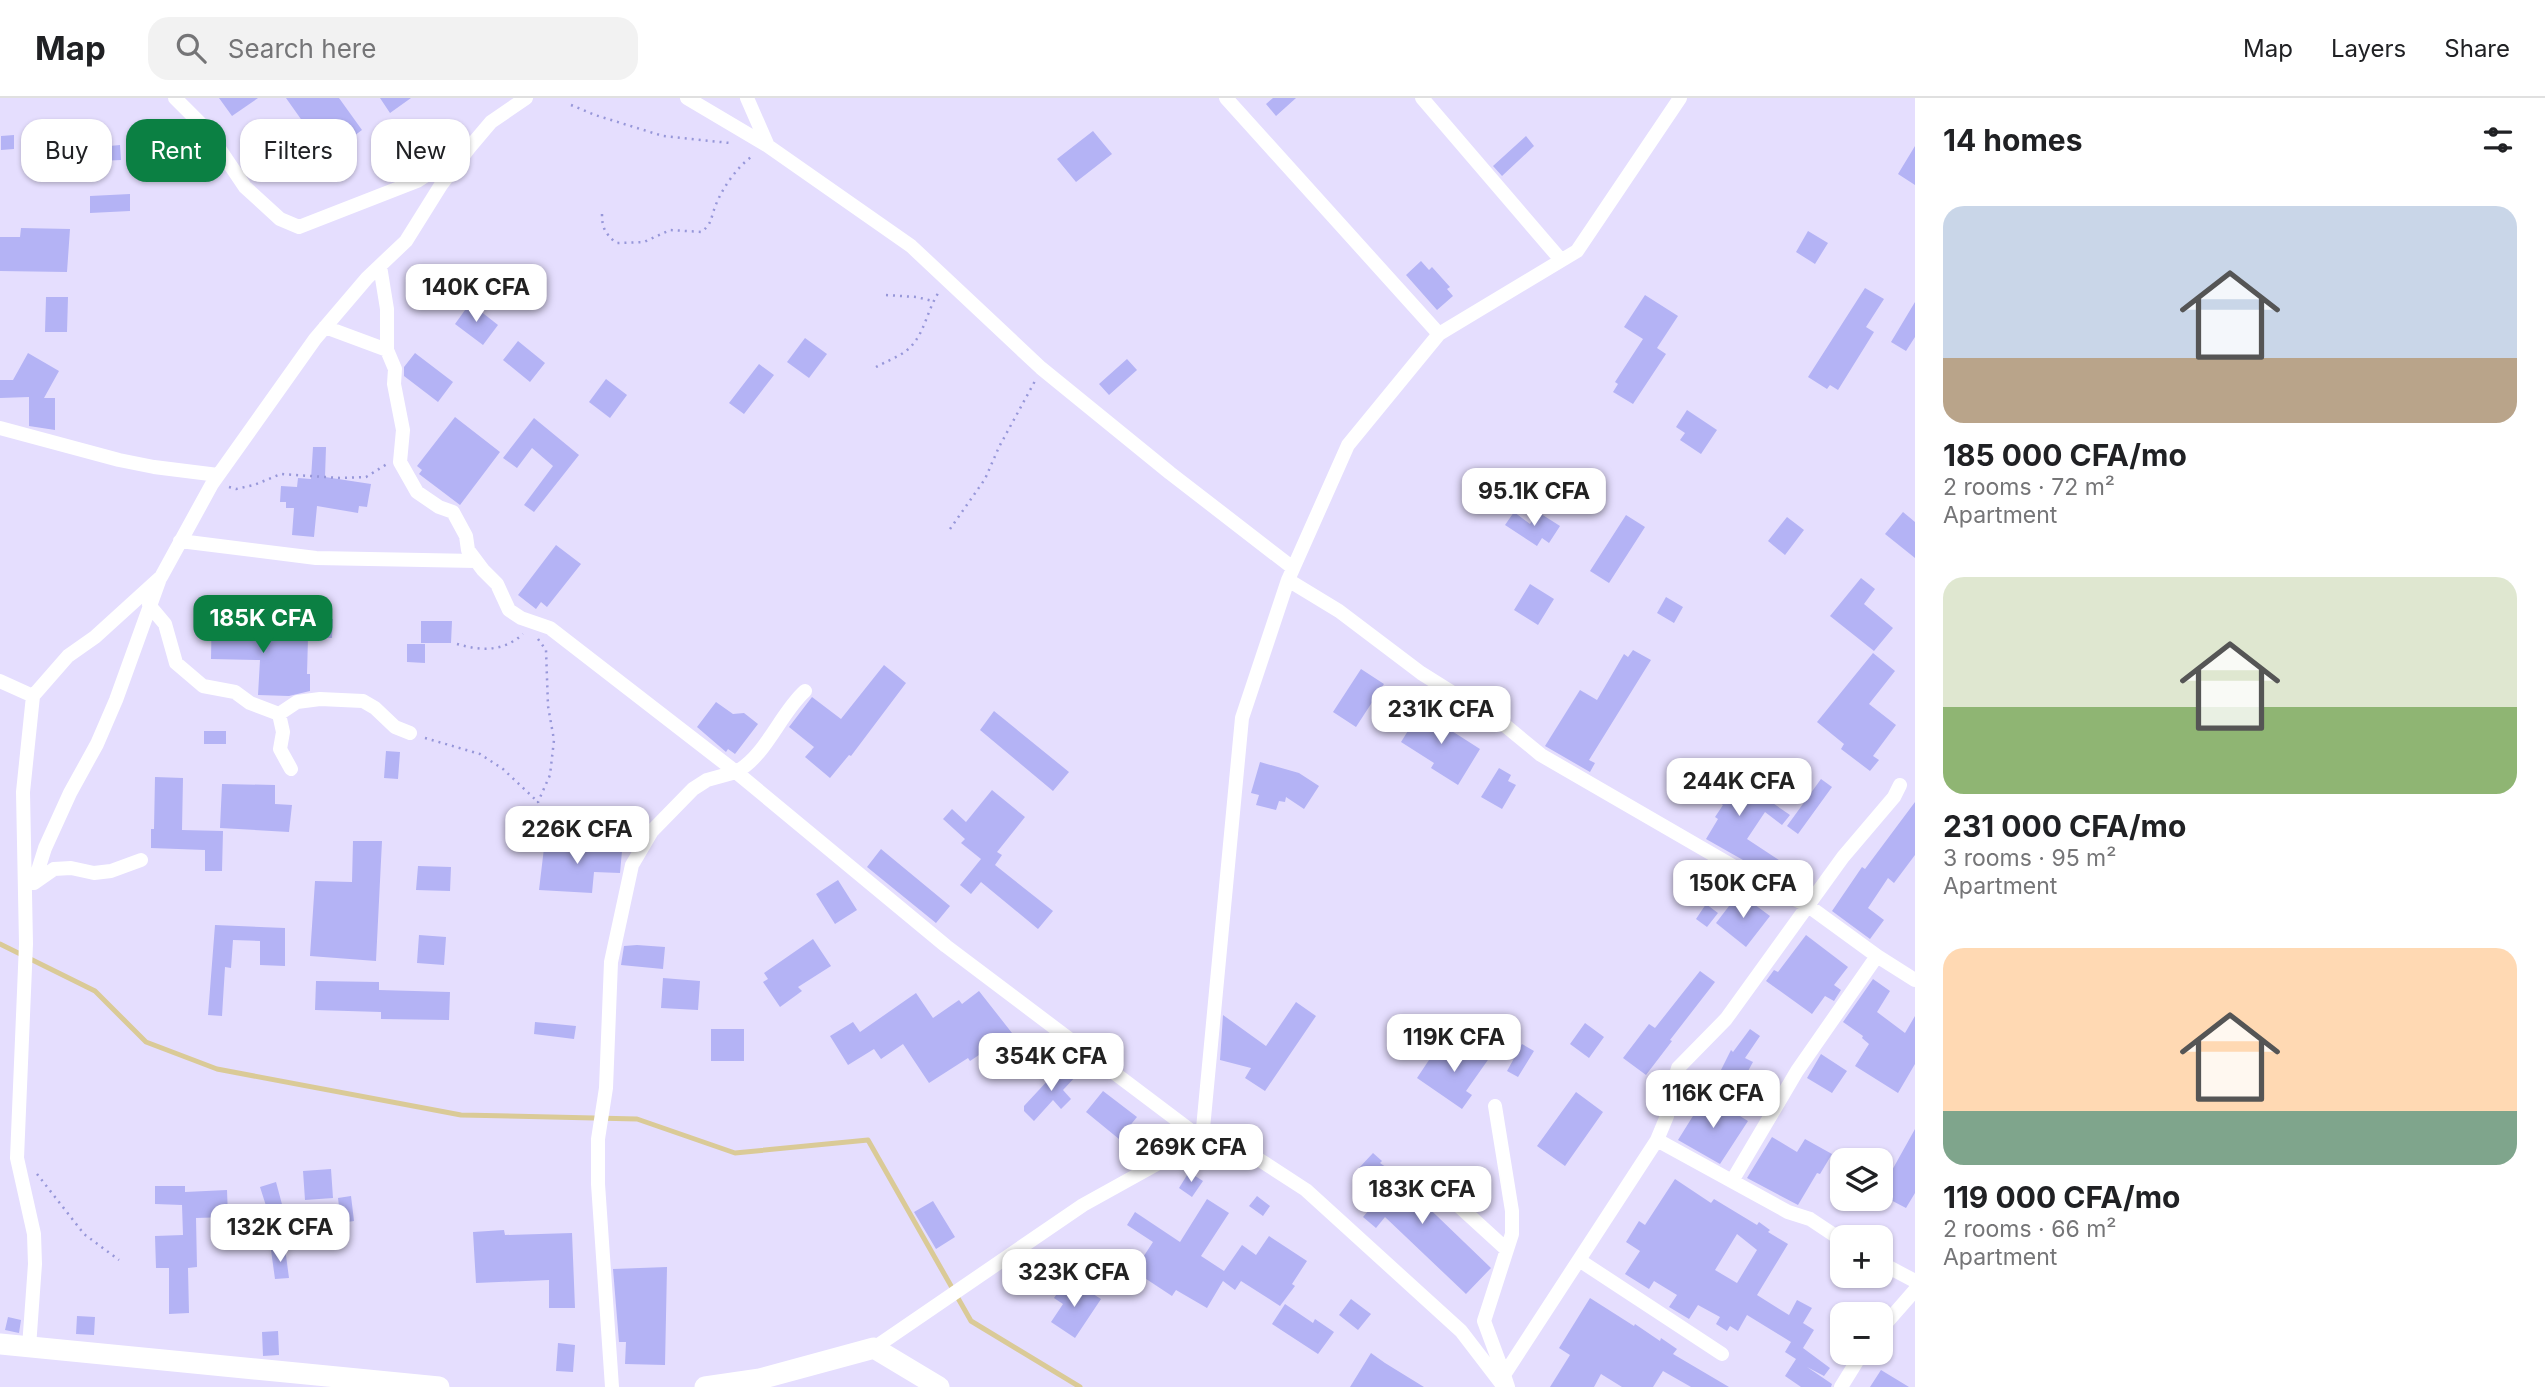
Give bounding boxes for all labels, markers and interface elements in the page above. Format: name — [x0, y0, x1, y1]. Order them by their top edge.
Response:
search box — [148, 17, 638, 80]
text: Map — [35, 28, 106, 68]
icon: search — [172, 29, 210, 67]
text: Search here — [228, 33, 376, 64]
text: Map — [2243, 34, 2293, 63]
text: Layers — [2331, 34, 2406, 63]
text: Share — [2444, 34, 2510, 63]
chip: Buy — [21, 119, 112, 182]
chip: Rent — [126, 119, 226, 182]
chip: Filters — [240, 119, 357, 182]
chip: New — [371, 119, 470, 182]
icon: filters — [2479, 121, 2517, 159]
text: 14 homes — [1943, 122, 2082, 158]
icon: home — [2167, 252, 2293, 378]
pin: 140K CFA — [404, 264, 548, 324]
text: 140K CFA — [422, 273, 530, 301]
text: 185 000 CFA/mo — [1943, 437, 2187, 473]
pin: 95.1K CFA — [1454, 468, 1614, 528]
text: 2 rooms · 72 m² — [1943, 473, 2115, 501]
text: 95.1K CFA — [1478, 477, 1590, 505]
text: Apartment — [1943, 501, 2057, 529]
pin: 185K CFA — [191, 596, 335, 655]
text: 185K CFA — [209, 604, 317, 632]
icon: home — [2167, 623, 2293, 749]
pin: 231K CFA — [1369, 686, 1513, 746]
text: 231K CFA — [1388, 695, 1494, 723]
pin: 244K CFA — [1667, 758, 1811, 818]
text: 244K CFA — [1683, 767, 1795, 795]
pin: 226K CFA — [505, 806, 649, 866]
text: 231 000 CFA/mo — [1943, 808, 2186, 844]
text: 226K CFA — [521, 815, 633, 843]
text: 3 rooms · 95 m² — [1943, 844, 2116, 872]
pin: 150K CFA — [1671, 860, 1815, 920]
text: 150K CFA — [1689, 869, 1797, 897]
text: Apartment — [1943, 872, 2057, 900]
icon: home — [2167, 994, 2293, 1120]
pin: 119K CFA — [1382, 1014, 1526, 1074]
text: 119K CFA — [1403, 1023, 1505, 1051]
pin: 354K CFA — [979, 1034, 1123, 1093]
text: 354K CFA — [995, 1042, 1107, 1070]
pin: 116K CFA — [1641, 1070, 1785, 1130]
text: 116K CFA — [1662, 1079, 1764, 1107]
pin: 269K CFA — [1119, 1124, 1263, 1184]
text: 269K CFA — [1135, 1133, 1247, 1161]
map controls — [1830, 1148, 1893, 1365]
button: layers — [1830, 1148, 1893, 1211]
pin: 183K CFA — [1350, 1166, 1494, 1226]
text: 183K CFA — [1368, 1175, 1476, 1203]
text: 119 000 CFA/mo — [1943, 1179, 2181, 1215]
pin: 132K CFA — [208, 1204, 352, 1264]
text: 132K CFA — [227, 1213, 333, 1241]
text: 2 rooms · 66 m² — [1943, 1215, 2117, 1243]
button: + — [1830, 1225, 1893, 1288]
text: Apartment — [1943, 1243, 2057, 1271]
pin: 323K CFA — [1002, 1250, 1146, 1309]
text: 323K CFA — [1018, 1258, 1130, 1286]
button: − — [1830, 1302, 1893, 1365]

